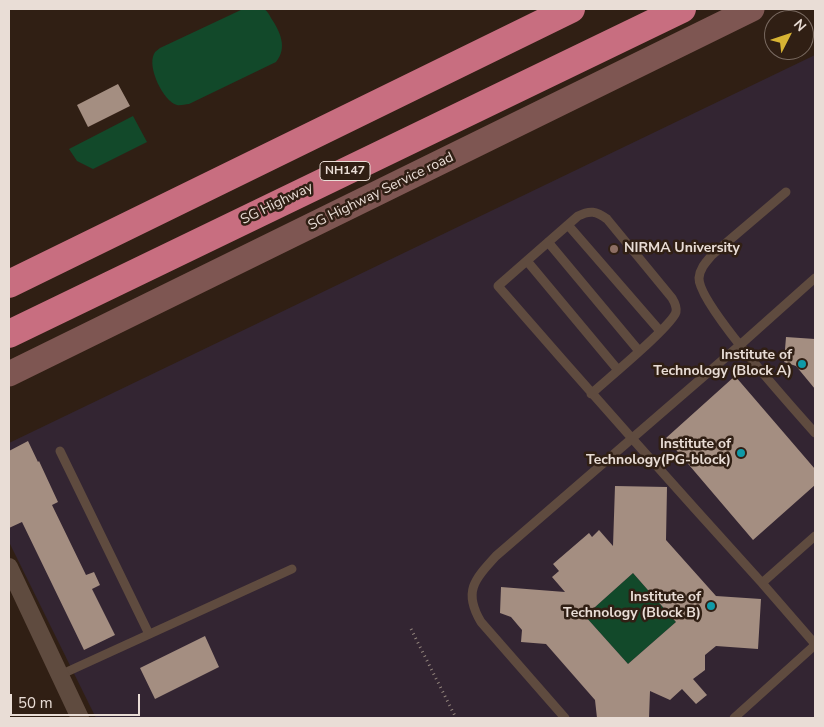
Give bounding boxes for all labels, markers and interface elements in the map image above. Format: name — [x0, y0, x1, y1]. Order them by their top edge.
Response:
north arrow — [764, 10, 814, 60]
text: N — [789, 15, 811, 36]
street label: SG Highway Service road — [306, 149, 456, 235]
road number: NH147 — [320, 162, 370, 180]
street label: SG Highway — [238, 179, 316, 229]
place label: NIRMA University — [624, 241, 740, 257]
marker: NIRMA University — [608, 243, 620, 255]
place label: Institute of Technology (Block A) — [653, 348, 792, 381]
marker: Institute of Technology (Block A) — [796, 358, 808, 370]
place label: Institute of Technology(PG-block) — [586, 437, 731, 470]
marker: Institute of Technology(PG-block) — [735, 447, 747, 459]
place label: Institute of Technology (Block B) — [563, 590, 701, 622]
marker: Institute of Technology (Block B) — [705, 600, 717, 612]
scale bar — [12, 684, 142, 716]
text: 50 m — [18, 693, 53, 713]

